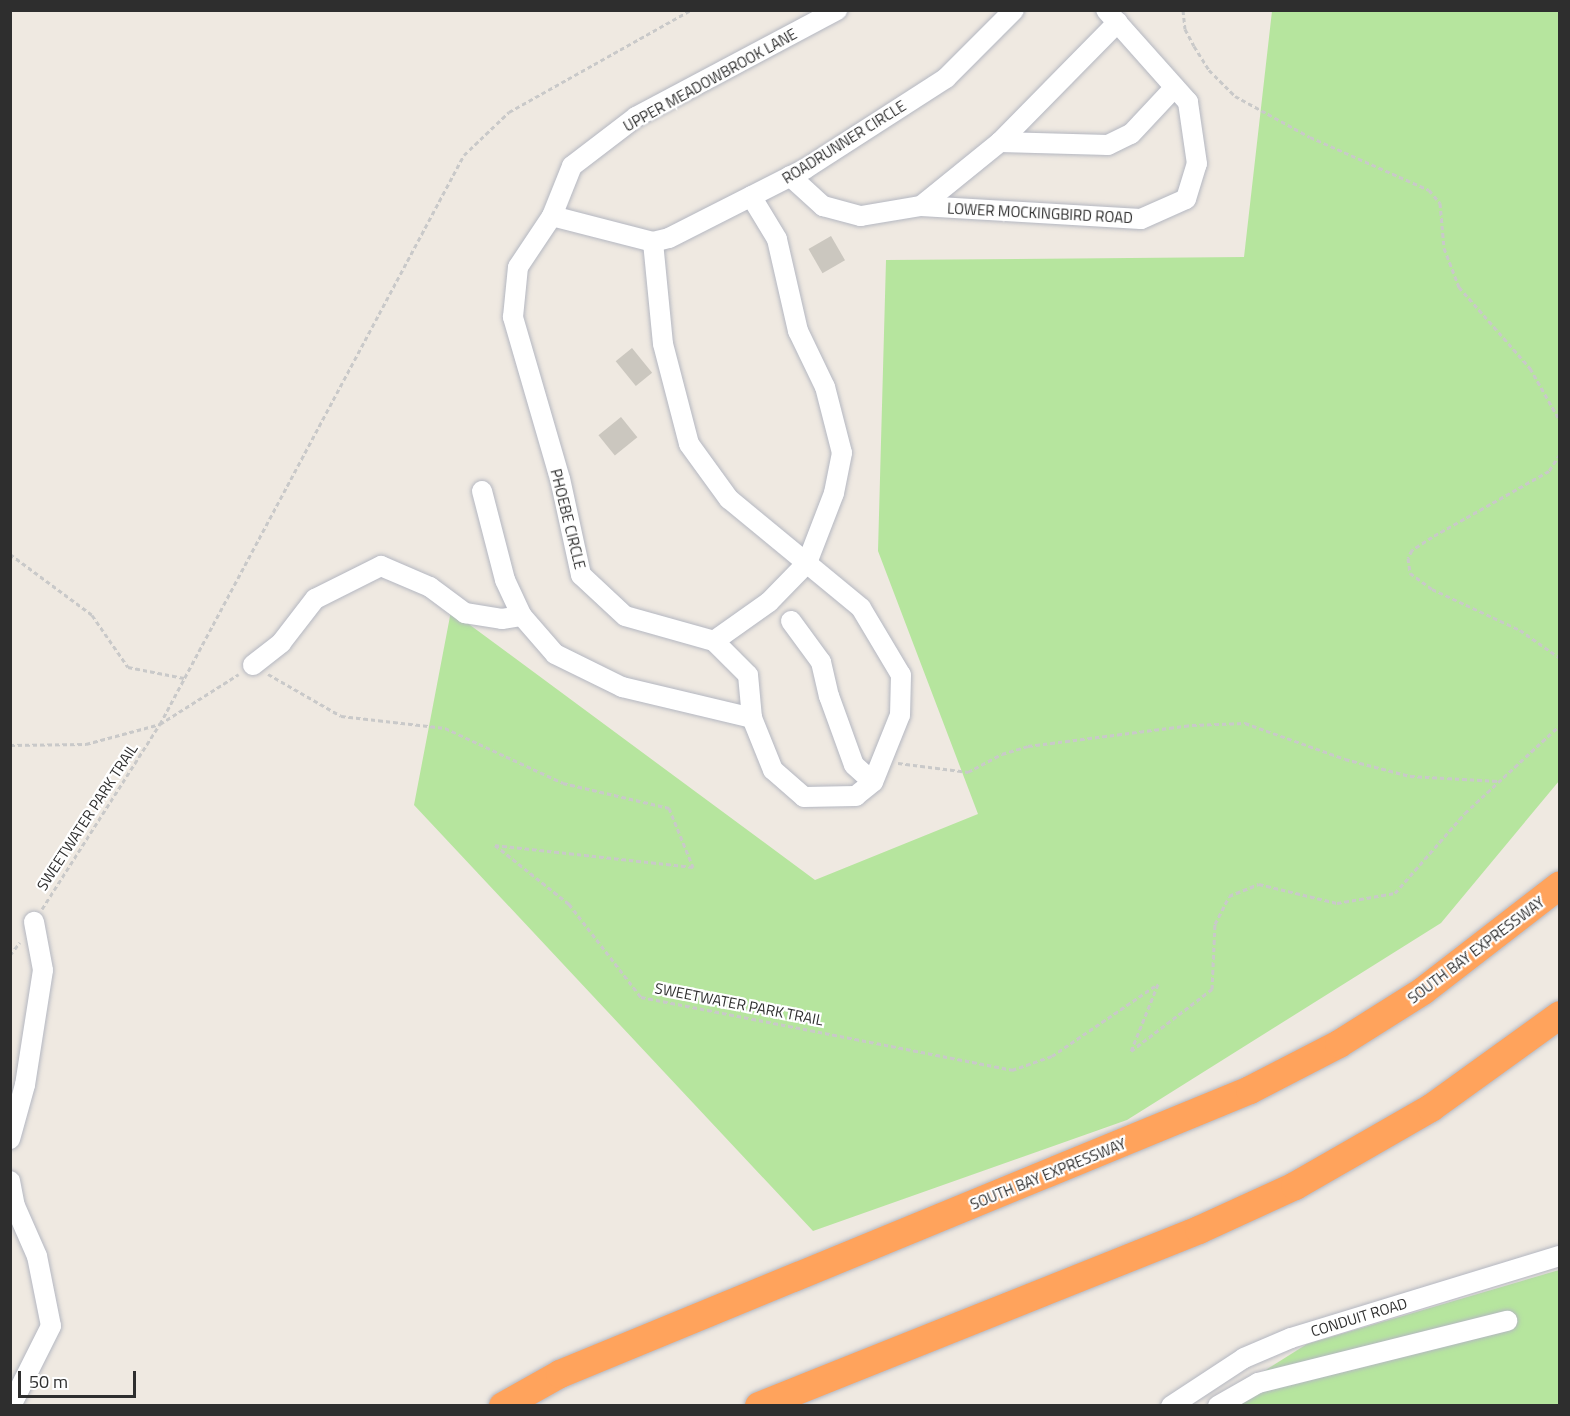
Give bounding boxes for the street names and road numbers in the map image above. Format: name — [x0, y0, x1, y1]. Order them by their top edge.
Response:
street label: UPPER MEADOWBROOK LANE — [620, 25, 800, 135]
street label: ROADRUNNER CIRCLE — [779, 97, 909, 187]
street label: LOWER MOCKINGBIRD ROAD — [947, 199, 1133, 227]
street label: PHOEBE CIRCLE — [547, 467, 589, 571]
street label: SWEETWATER PARK TRAIL — [33, 740, 141, 894]
street label: SOUTH BAY EXPRESSWAY — [1404, 893, 1548, 1007]
street label: SWEETWATER PARK TRAIL — [653, 979, 825, 1029]
street label: SOUTH BAY EXPRESSWAY — [968, 1135, 1128, 1213]
street label: CONDUIT ROAD — [1309, 1294, 1409, 1340]

